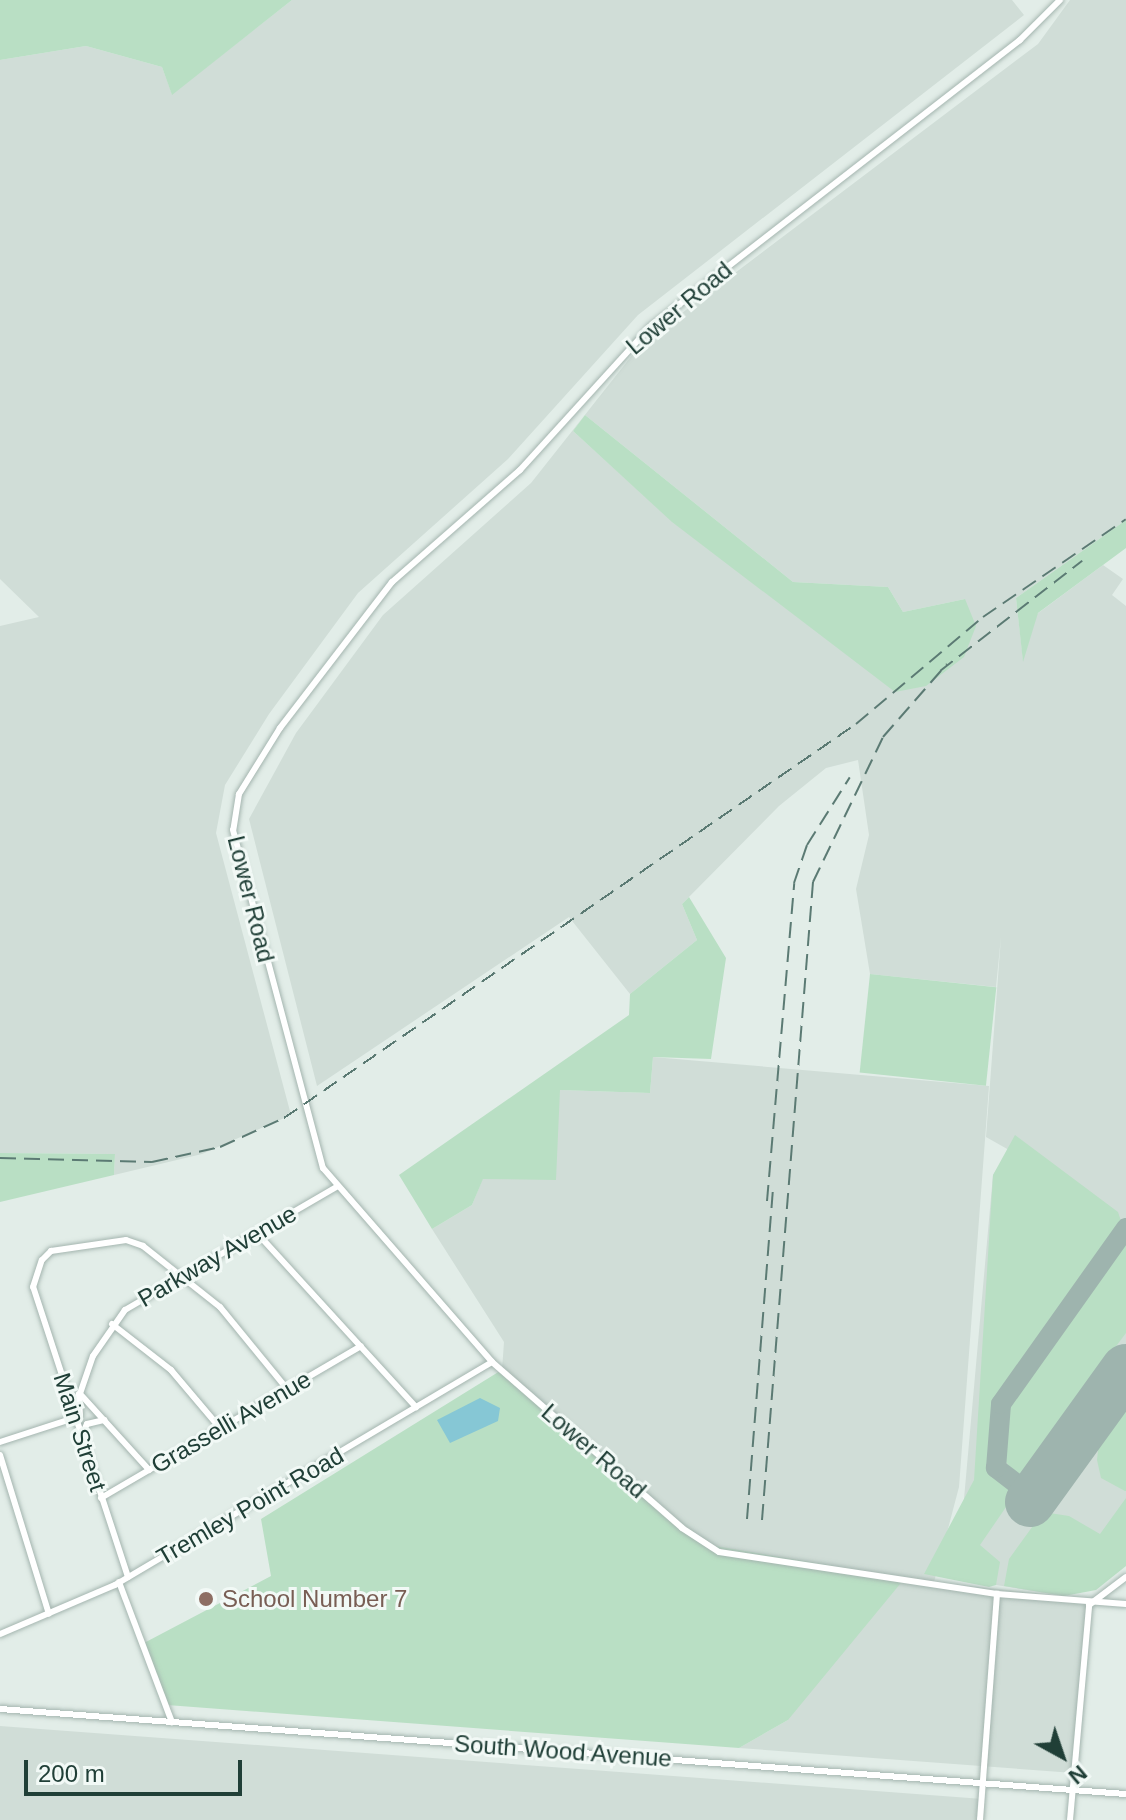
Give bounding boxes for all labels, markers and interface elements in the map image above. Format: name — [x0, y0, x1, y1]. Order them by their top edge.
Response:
street label: Lower Road — [620, 255, 738, 361]
street label: Lower Road — [221, 833, 281, 965]
street label: Parkway Avenue — [132, 1199, 302, 1313]
street label: Grasselli Avenue — [145, 1364, 317, 1480]
street label: Main Street — [47, 1369, 113, 1495]
street label: Lower Road — [536, 1398, 652, 1504]
street label: Tremley Point Road — [151, 1441, 349, 1571]
place label: School Number 7 — [222, 1585, 407, 1613]
marker: School Number 7 — [197, 1590, 215, 1608]
north arrow — [1022, 1716, 1102, 1796]
street label: South Wood Avenue — [453, 1729, 673, 1773]
scale bar — [28, 1744, 246, 1794]
text: 200 m — [38, 1760, 105, 1787]
text: N — [1064, 1760, 1092, 1789]

